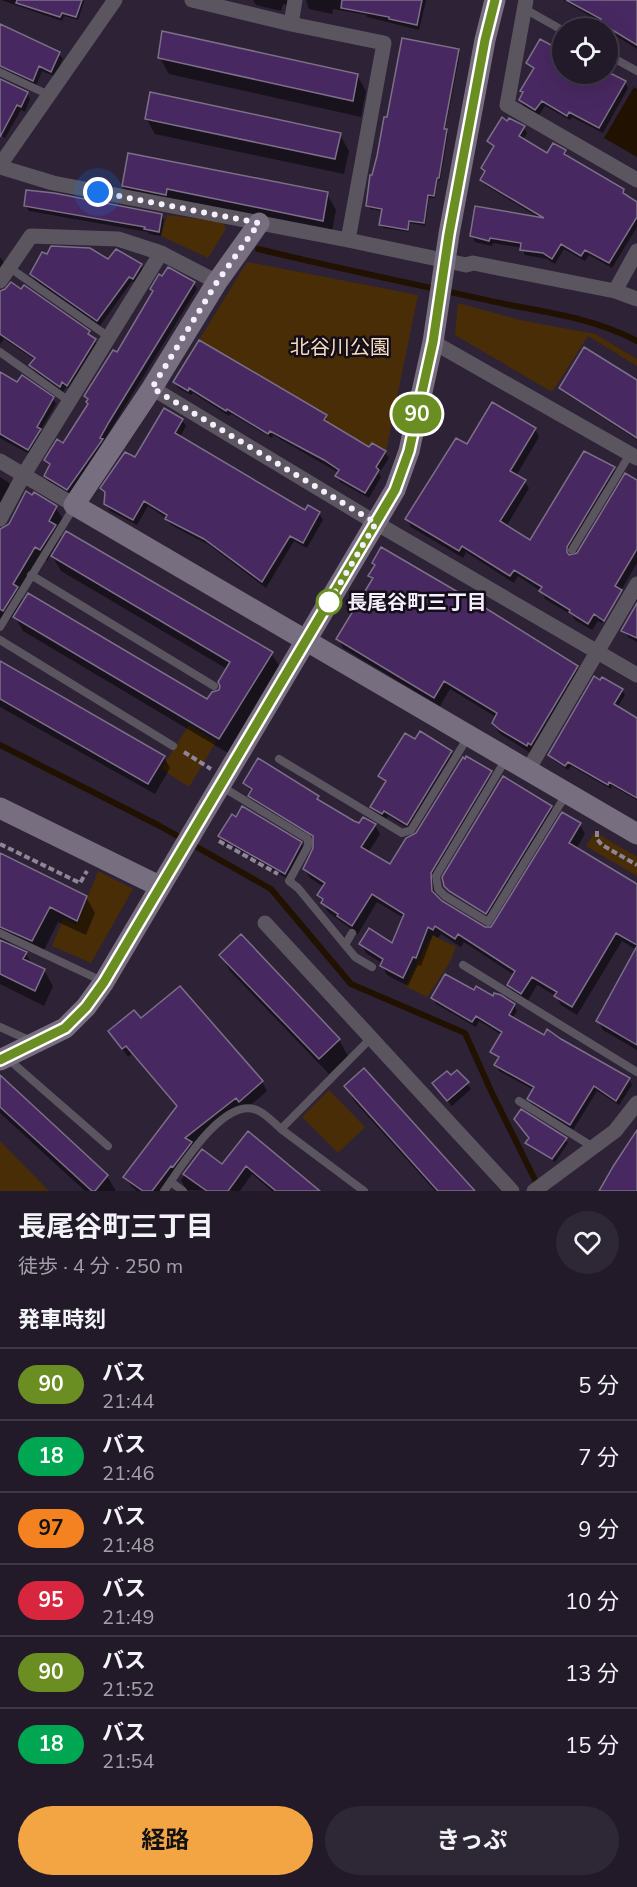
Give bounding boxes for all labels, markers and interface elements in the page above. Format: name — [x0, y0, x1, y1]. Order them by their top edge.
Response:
map controls — [552, 18, 618, 84]
button: locate — [552, 18, 618, 84]
your location — [83, 177, 113, 207]
park label: 北谷川公園 — [290, 334, 390, 361]
line badge: 90 — [390, 394, 444, 434]
text: 90 — [404, 400, 430, 428]
marker: 長尾谷町三丁目 — [316, 589, 342, 615]
place label: 長尾谷町三丁目 — [347, 589, 487, 616]
text: 長尾谷町三丁目 — [18, 1208, 214, 1246]
button: heart — [556, 1211, 619, 1274]
text: 徒歩 · 4 分 · 250 m — [18, 1253, 183, 1280]
text: 発車時刻 — [18, 1305, 106, 1335]
text: バス — [102, 1358, 146, 1388]
text: 90 — [38, 1370, 64, 1398]
text: 5 分 — [578, 1371, 619, 1401]
text: 21:44 — [102, 1388, 155, 1415]
text: バス — [102, 1430, 146, 1460]
text: 18 — [38, 1442, 64, 1470]
text: 7 分 — [578, 1443, 619, 1473]
text: 21:46 — [102, 1460, 155, 1487]
text: バス — [102, 1502, 146, 1532]
text: 97 — [38, 1514, 64, 1542]
text: 9 分 — [578, 1515, 619, 1545]
text: 21:48 — [102, 1532, 155, 1559]
text: バス — [102, 1574, 146, 1604]
text: 95 — [38, 1586, 64, 1614]
text: 10 分 — [565, 1587, 619, 1617]
text: 21:49 — [102, 1604, 155, 1631]
text: バス — [102, 1646, 146, 1676]
text: 90 — [38, 1658, 64, 1686]
text: 13 分 — [565, 1659, 619, 1689]
text: 21:52 — [102, 1676, 155, 1703]
text: バス — [102, 1718, 146, 1748]
text: 18 — [38, 1730, 64, 1758]
text: 15 分 — [565, 1731, 619, 1761]
text: 21:54 — [102, 1748, 155, 1775]
button: 経路 — [18, 1806, 313, 1875]
button: きっぷ — [325, 1806, 619, 1875]

